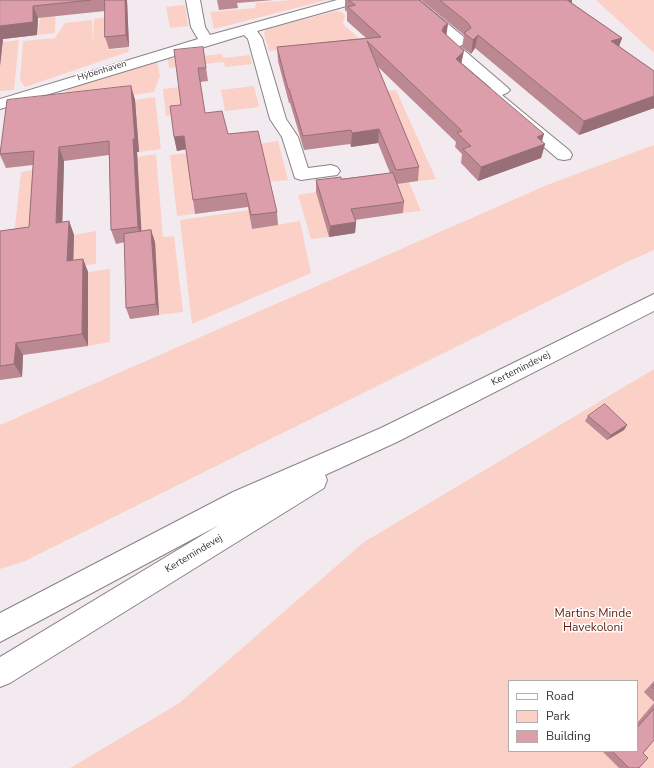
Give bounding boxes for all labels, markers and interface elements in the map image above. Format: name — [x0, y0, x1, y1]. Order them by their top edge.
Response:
street label: Hybenhaven — [76, 58, 128, 84]
street label: Kertemindevej — [490, 349, 552, 389]
street label: Kertemindevej — [163, 532, 225, 576]
park label: Martins Minde Havekoloni — [554, 607, 632, 635]
legend — [508, 680, 638, 752]
text: Road — [546, 688, 574, 704]
text: Park — [546, 708, 570, 724]
text: Building — [546, 728, 591, 744]

